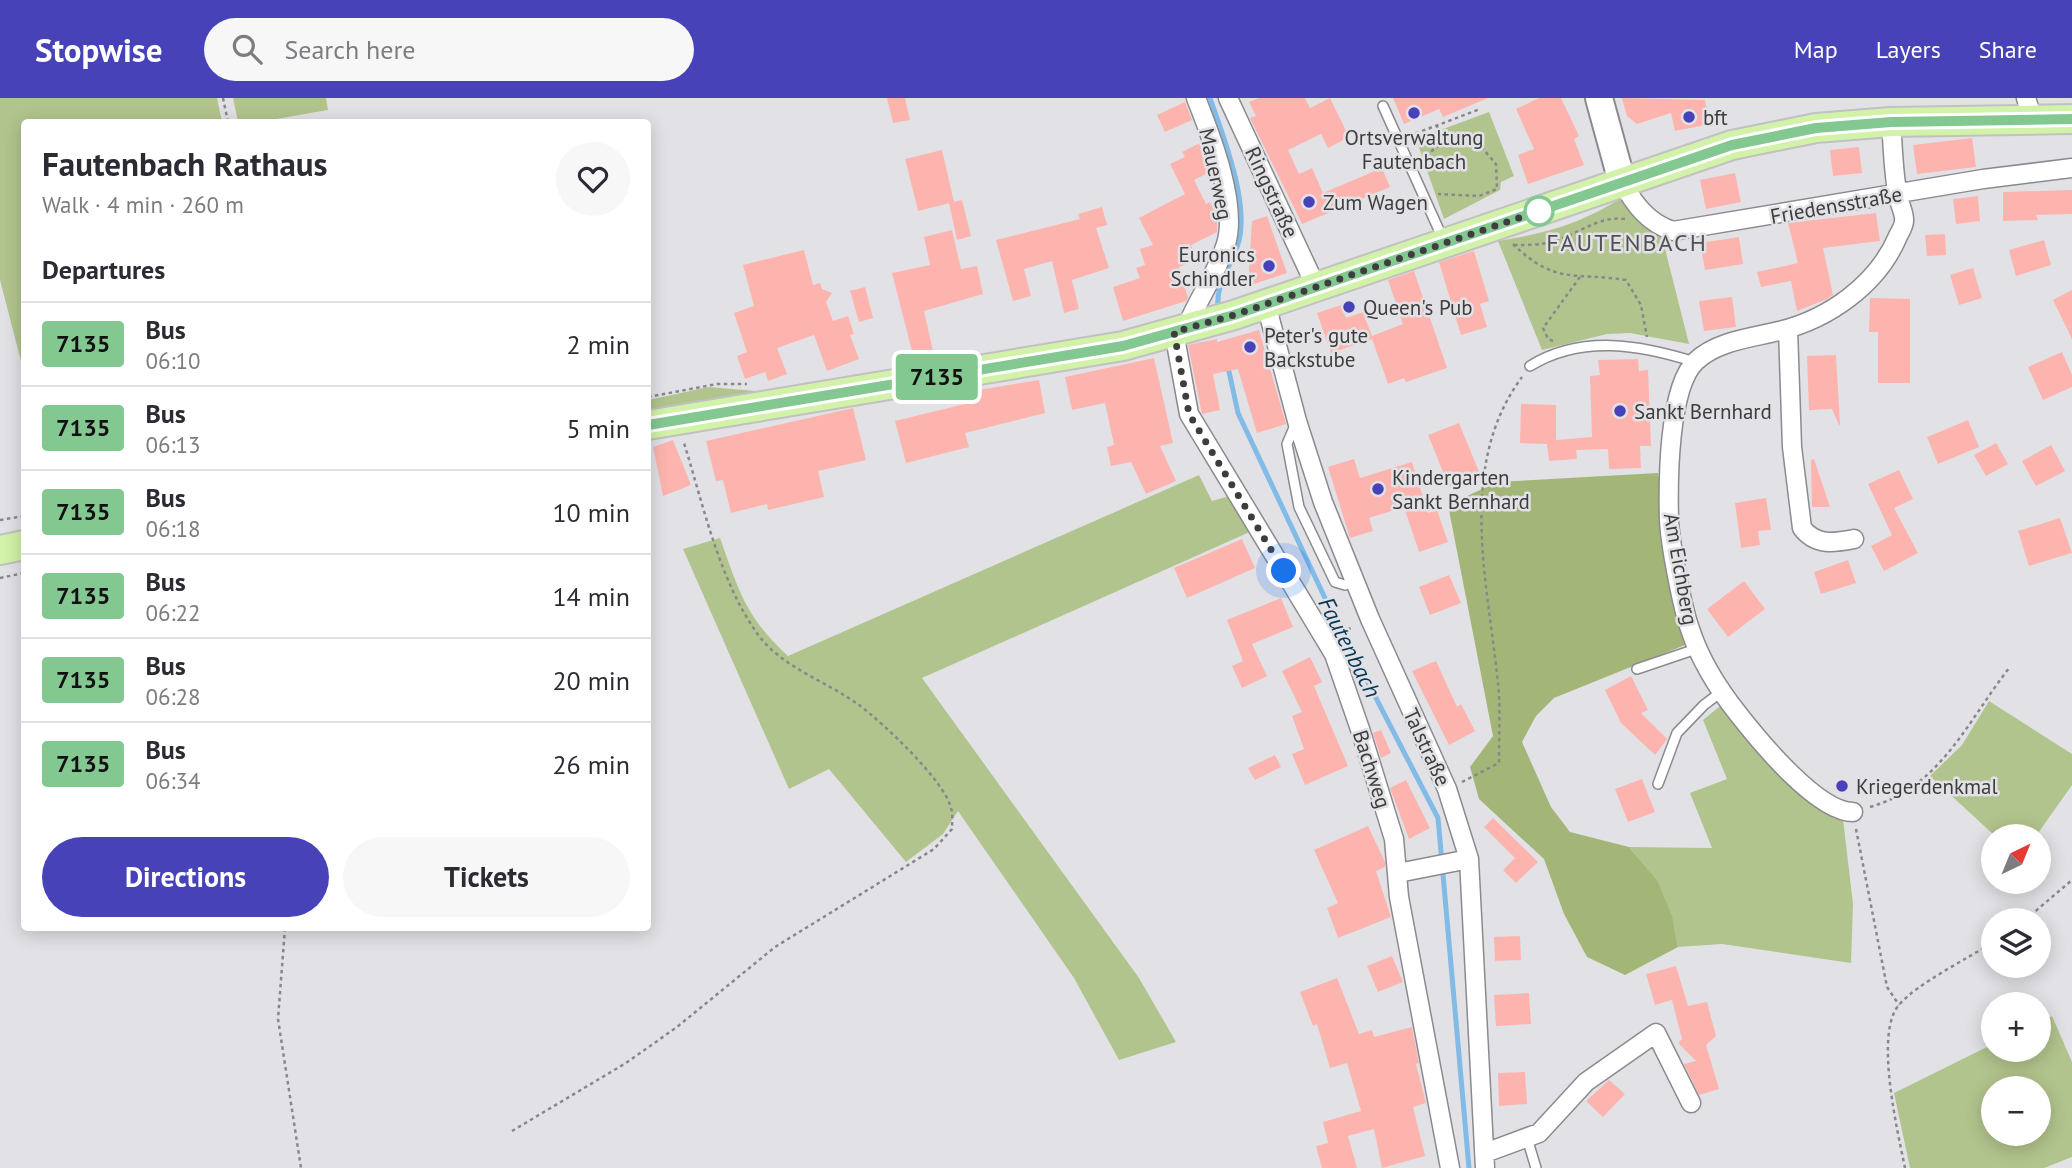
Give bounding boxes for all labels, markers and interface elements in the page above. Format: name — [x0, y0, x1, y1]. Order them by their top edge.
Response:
search box — [204, 18, 694, 81]
text: Stopwise — [35, 28, 162, 71]
icon: search — [228, 30, 266, 68]
text: Search here — [284, 33, 416, 66]
text: Map — [1794, 34, 1838, 65]
text: Layers — [1876, 34, 1941, 65]
text: Share — [1979, 34, 2037, 65]
place label: bft — [1703, 104, 1728, 131]
marker: Ortsverwaltung Fautenbach — [1406, 105, 1422, 121]
marker: bft — [1681, 109, 1697, 125]
place label: Ortsverwaltung Fautenbach — [1345, 124, 1483, 175]
street label: Mauerweg — [1193, 126, 1239, 222]
text: Fautenbach Rathaus — [42, 142, 327, 185]
button: heart — [556, 142, 630, 216]
street label: Ringstraße — [1239, 142, 1305, 242]
street label: Friedensstraße — [1768, 180, 1904, 230]
place label: Zum Wagen — [1323, 189, 1428, 216]
text: Walk · 4 min · 260 m — [42, 190, 244, 219]
marker: Zum Wagen — [1301, 194, 1317, 210]
unlabelled marker — [1524, 196, 1554, 226]
district label: FAUTENBACH — [1546, 227, 1708, 258]
place label: Euronics Schindler — [1171, 241, 1255, 292]
text: Departures — [42, 253, 165, 286]
marker: Euronics Schindler — [1261, 258, 1277, 274]
place label: Queen's Pub — [1363, 294, 1473, 321]
marker: Queen's Pub — [1341, 299, 1357, 315]
text: Bus — [145, 313, 186, 346]
place label: Peter's gute Backstube — [1264, 322, 1368, 373]
text: 7135 — [56, 328, 110, 359]
text: 2 min — [567, 328, 630, 361]
marker: Peter's gute Backstube — [1242, 339, 1258, 355]
text: 06:10 — [145, 346, 201, 375]
line badge: 7135 — [888, 354, 986, 400]
text: 7135 — [910, 361, 964, 392]
text: Bus — [145, 397, 186, 430]
place label: Sankt Bernhard — [1634, 398, 1772, 425]
marker: Sankt Bernhard — [1612, 403, 1628, 419]
text: 7135 — [56, 412, 110, 443]
text: 5 min — [567, 412, 630, 445]
text: 06:13 — [145, 430, 201, 459]
place label: Kindergarten Sankt Bernhard — [1392, 464, 1530, 515]
text: Bus — [145, 481, 186, 514]
marker: Kindergarten Sankt Bernhard — [1370, 481, 1386, 497]
text: 7135 — [56, 496, 110, 527]
text: 10 min — [552, 496, 630, 529]
street label: Am Eichberg — [1658, 511, 1704, 627]
text: 06:18 — [145, 514, 201, 543]
your location — [1266, 553, 1301, 588]
text: Bus — [145, 565, 186, 598]
text: 7135 — [56, 580, 110, 611]
text: 14 min — [552, 580, 630, 613]
water label: Fautenbach — [1312, 592, 1388, 702]
text: 06:22 — [145, 598, 201, 627]
text: Bus — [145, 649, 186, 682]
text: 7135 — [56, 664, 110, 695]
text: 20 min — [552, 664, 630, 697]
text: 06:28 — [145, 682, 201, 711]
street label: Talstraße — [1397, 704, 1457, 790]
street label: Bachweg — [1347, 727, 1397, 811]
text: Bus — [145, 733, 186, 766]
text: 7135 — [56, 748, 110, 779]
text: 26 min — [552, 748, 630, 781]
text: 06:34 — [145, 766, 201, 795]
place label: Kriegerdenkmal — [1856, 773, 1998, 800]
marker: Kriegerdenkmal — [1834, 778, 1850, 794]
north arrow — [1981, 824, 2051, 894]
map controls — [1981, 824, 2051, 1146]
button: Directions — [42, 837, 329, 917]
button: Tickets — [343, 837, 630, 917]
button: layers — [1981, 908, 2051, 978]
button: + — [1981, 992, 2051, 1062]
button: − — [1981, 1076, 2051, 1146]

